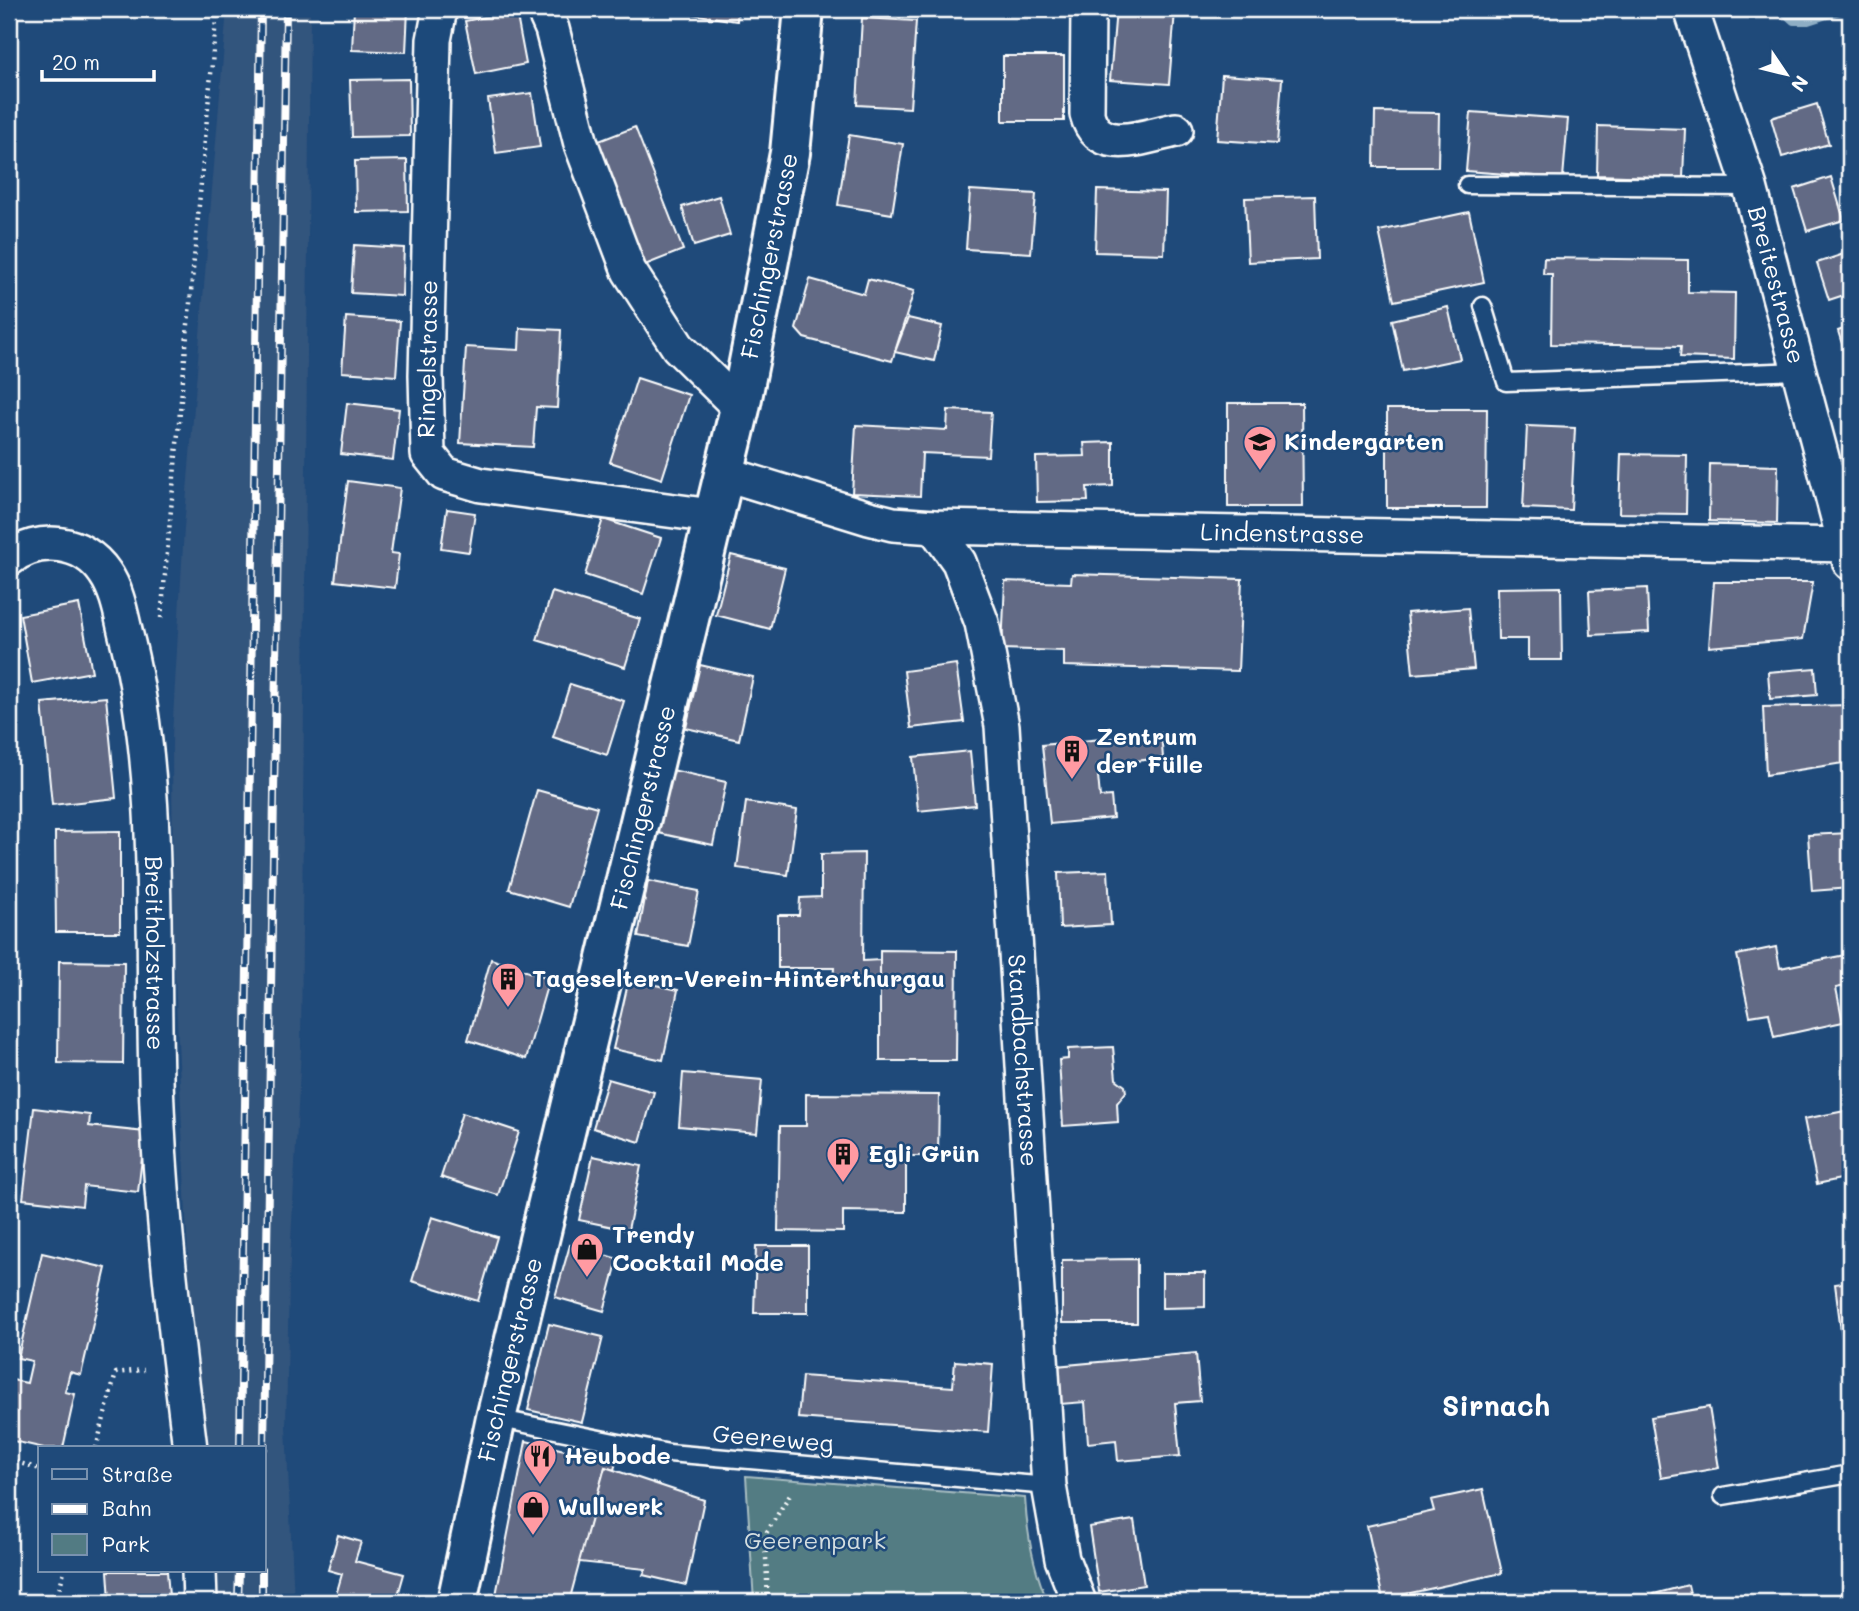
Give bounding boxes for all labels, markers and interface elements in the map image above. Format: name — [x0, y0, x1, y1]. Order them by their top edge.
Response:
scale bar — [42, 38, 154, 82]
north arrow — [1750, 38, 1820, 108]
text: 20 m — [52, 48, 100, 75]
text: N — [1786, 71, 1815, 97]
street label: Fischingerstrasse — [733, 150, 804, 361]
street label: Breitestrasse — [1742, 202, 1813, 367]
street label: Ringelstrasse — [410, 280, 443, 438]
school or university icon: Kindergarten — [1241, 423, 1279, 472]
place label: Kindergarten — [1284, 425, 1444, 456]
street label: Lindenstrasse — [1200, 515, 1365, 549]
street label: Fischingerstrasse — [602, 702, 682, 913]
place label: Zentrum der Fülle — [1096, 720, 1203, 779]
building icon: Zentrum der Fülle — [1053, 732, 1091, 781]
street label: Breitholzstrasse — [139, 855, 172, 1050]
street label: Standbachstrasse — [1002, 953, 1046, 1167]
building icon: Tageseltern-Verein-Hinterthurgau — [489, 960, 527, 1009]
place label: Tageseltern-Verein-Hinterthurgau — [532, 962, 945, 993]
building icon: Egli Grün — [824, 1135, 862, 1184]
place label: Egli Grün — [868, 1137, 979, 1168]
place label: Trendy Cocktail Mode — [612, 1218, 784, 1277]
shop icon: Trendy Cocktail Mode — [568, 1230, 606, 1279]
street label: Fischingerstrasse — [470, 1254, 548, 1465]
district label: Sirnach — [1442, 1387, 1550, 1423]
street label: Geereweg — [711, 1417, 835, 1458]
restaurant icon: Heubode — [521, 1437, 559, 1486]
place label: Heubode — [564, 1439, 671, 1470]
legend — [38, 1446, 266, 1572]
text: Straße — [102, 1460, 173, 1487]
shop icon: Wullwerk — [514, 1488, 552, 1537]
place label: Wullwerk — [558, 1490, 663, 1521]
text: Bahn — [102, 1494, 152, 1521]
park label: Geerenpark — [744, 1524, 886, 1555]
text: Park — [102, 1530, 150, 1557]

